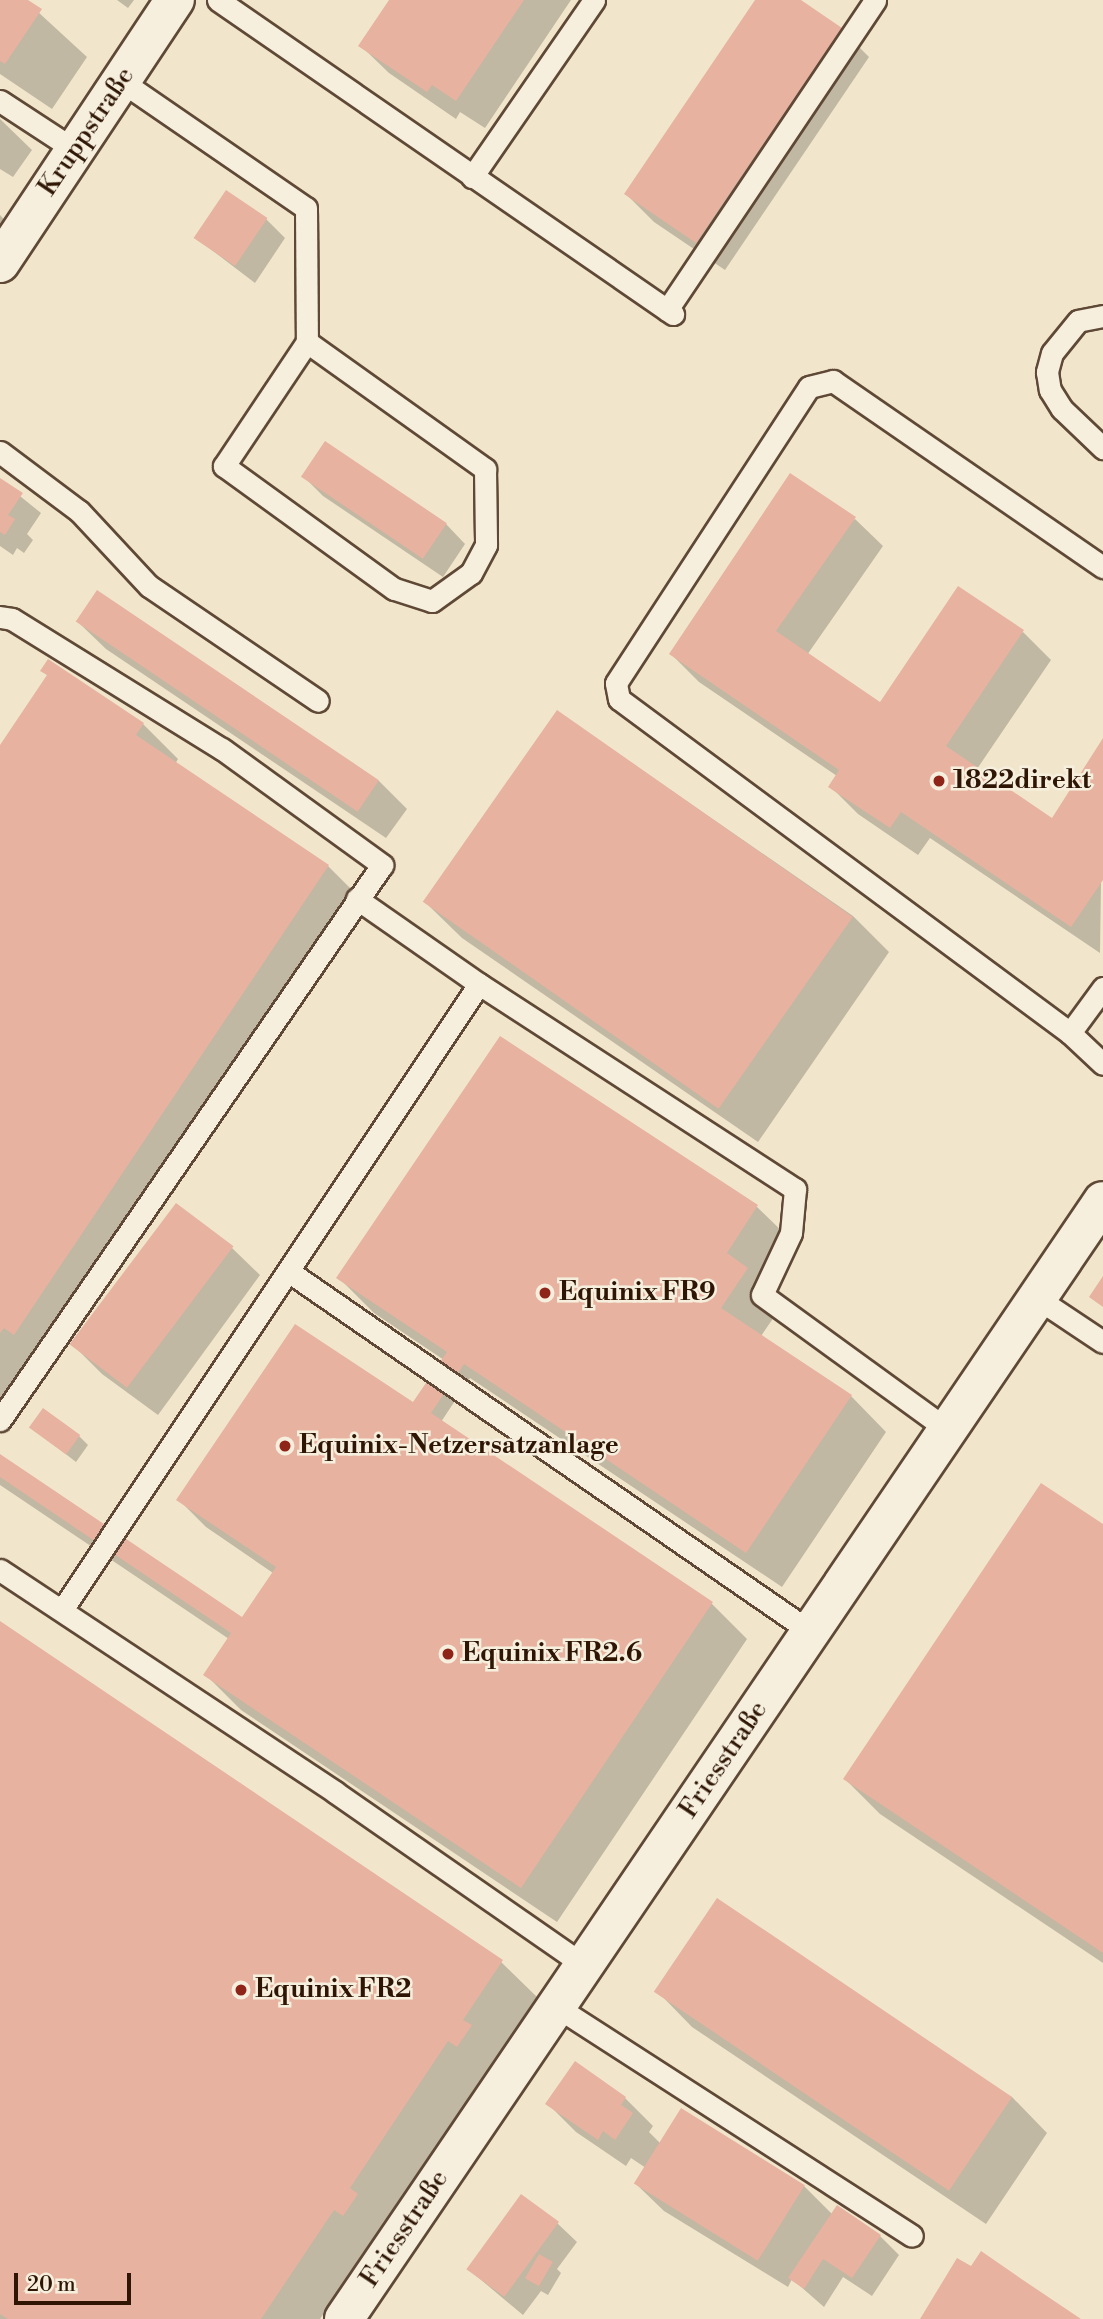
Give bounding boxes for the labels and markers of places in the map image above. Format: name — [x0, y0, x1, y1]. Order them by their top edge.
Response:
place label: 1822direkt — [953, 765, 1091, 797]
marker: 1822direkt — [931, 773, 947, 789]
place label: Equinix FR9 — [559, 1277, 716, 1309]
marker: Equinix FR9 — [537, 1285, 553, 1301]
place label: Equinix-Netzersatzanlage — [299, 1430, 619, 1462]
marker: Equinix-Netzersatzanlage — [277, 1438, 293, 1454]
place label: Equinix FR2.6 — [462, 1638, 642, 1670]
marker: Equinix FR2.6 — [440, 1646, 456, 1662]
place label: Equinix FR2 — [255, 1974, 412, 2006]
marker: Equinix FR2 — [233, 1982, 249, 1998]

